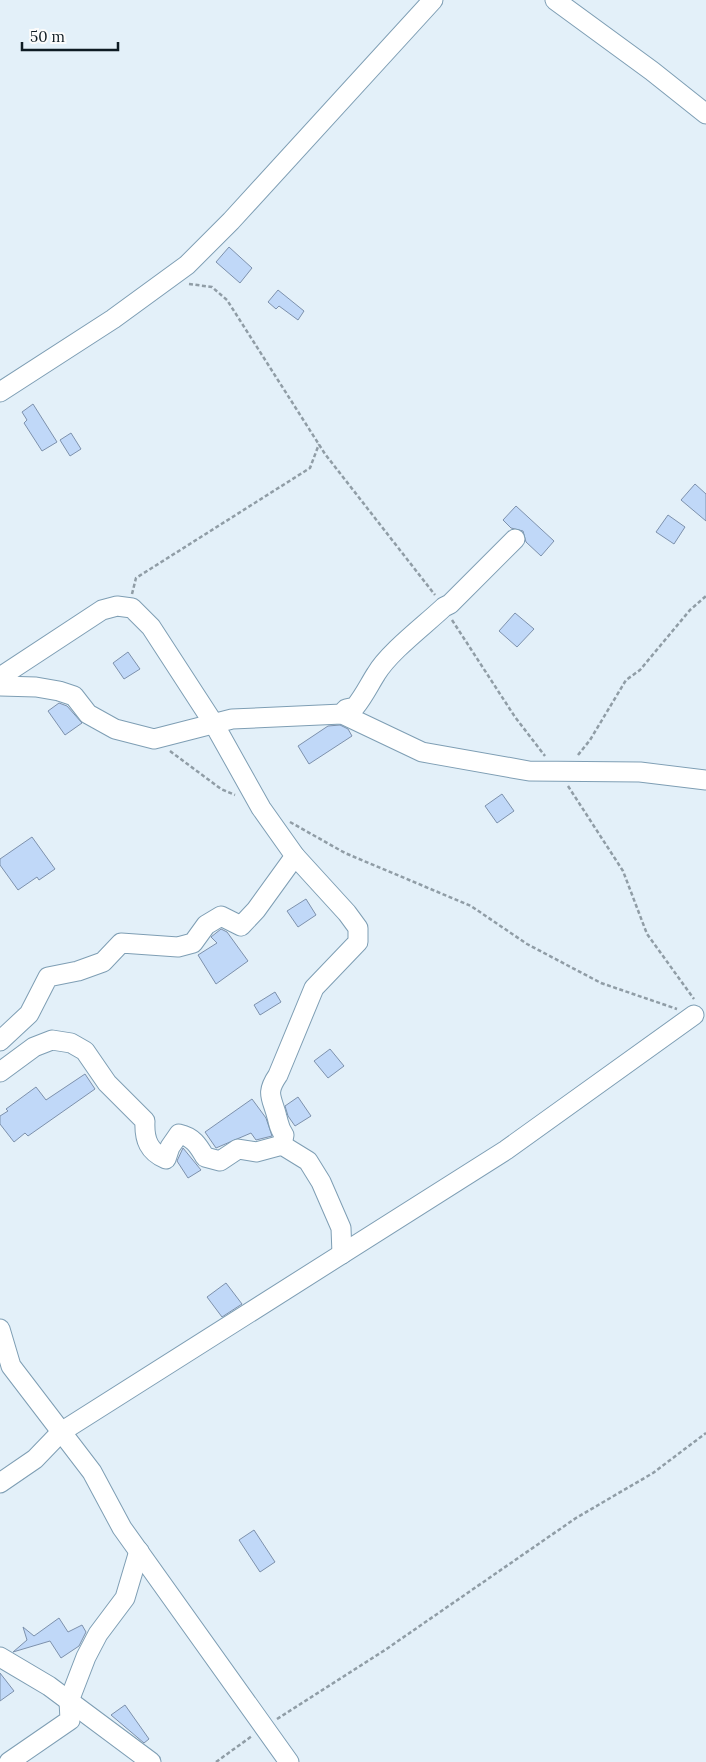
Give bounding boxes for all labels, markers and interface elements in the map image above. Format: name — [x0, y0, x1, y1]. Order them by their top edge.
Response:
scale bar — [22, 20, 119, 52]
text: 50 m — [30, 27, 65, 46]

